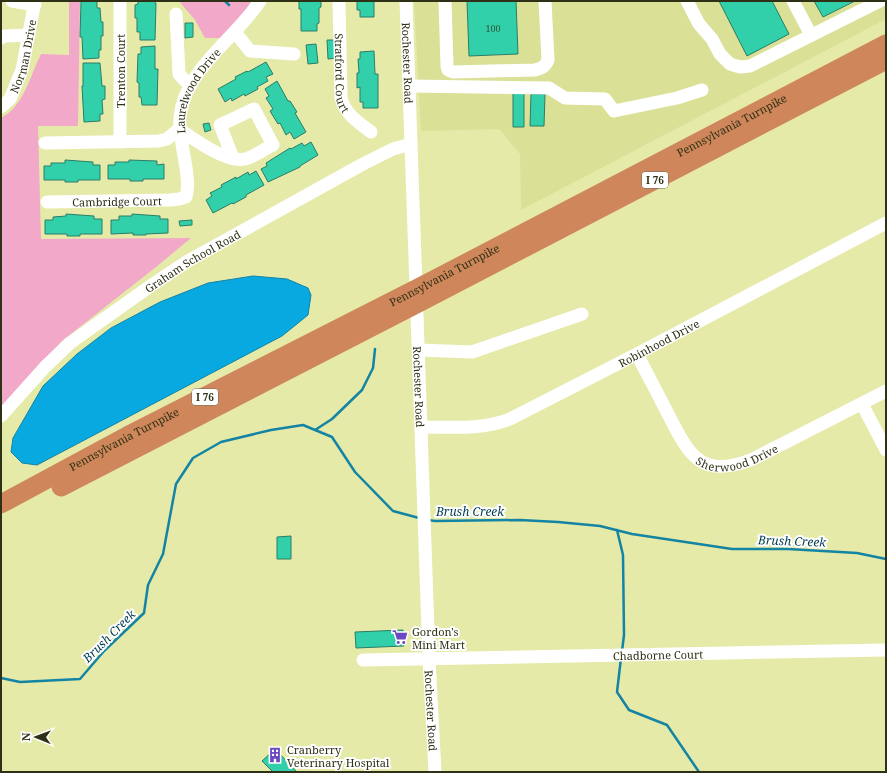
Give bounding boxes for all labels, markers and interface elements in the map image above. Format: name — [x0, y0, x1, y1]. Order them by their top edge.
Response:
street label: Norman Drive — [6, 18, 39, 95]
street label: Rochester Road — [399, 22, 417, 104]
house number: 100 — [485, 22, 501, 35]
street label: Stratford Court — [332, 33, 354, 115]
street label: Trenton Court — [113, 34, 128, 108]
street label: Laurelwood Drive — [172, 44, 223, 134]
street label: Pennsylvania Turnpike — [674, 90, 789, 160]
road number: I 76 — [642, 172, 668, 188]
street label: Cambridge Court — [72, 193, 162, 209]
street label: Graham School Road — [141, 226, 243, 295]
street label: Pennsylvania Turnpike — [386, 240, 502, 309]
street label: Robinhood Drive — [616, 315, 702, 370]
street label: Rochester Road — [411, 346, 428, 428]
road number: I 76 — [192, 389, 218, 405]
street label: Pennsylvania Turnpike — [66, 403, 181, 474]
street label: Sherwood Drive — [693, 440, 780, 474]
water label: Brush Creek — [435, 503, 505, 520]
water label: Brush Creek — [757, 531, 827, 551]
water label: Brush Creek — [78, 605, 140, 667]
place label: Gordon's Mini Mart — [412, 624, 465, 652]
supermarket icon: Gordon's Mini Mart — [391, 628, 409, 646]
street label: Chadborne Court — [613, 646, 703, 663]
street label: Rochester Road — [422, 670, 441, 752]
north arrow — [16, 717, 56, 757]
text: N — [18, 732, 33, 741]
place label: Cranberry Veterinary Hospital — [287, 742, 390, 770]
building icon: Cranberry Veterinary Hospital — [266, 746, 284, 764]

